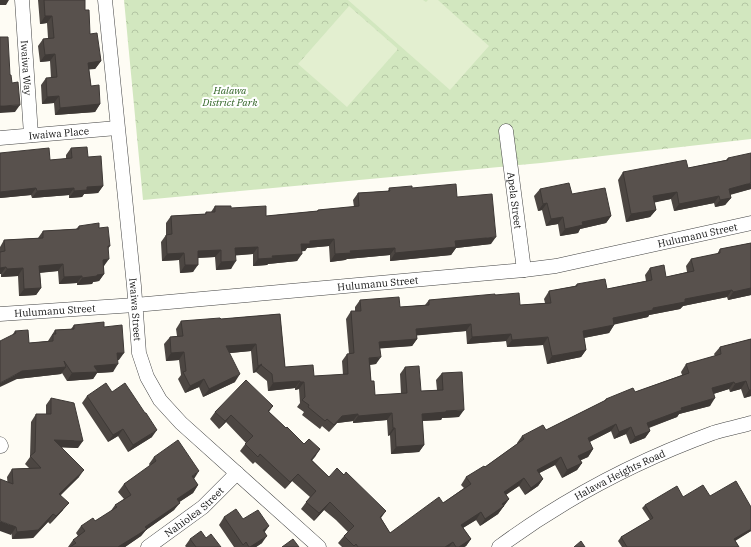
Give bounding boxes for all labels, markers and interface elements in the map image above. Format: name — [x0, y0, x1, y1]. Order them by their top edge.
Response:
street label: Iwaiwa Way — [18, 40, 34, 96]
park label: Halawa District Park — [202, 84, 258, 109]
street label: Iwaiwa Place — [28, 124, 89, 143]
street label: Apela Street — [504, 171, 525, 230]
street label: Hulumanu Street — [656, 220, 739, 250]
street label: Hulumanu Street — [337, 273, 419, 294]
street label: Iwaiwa Street — [126, 277, 144, 342]
street label: Hulumanu Street — [14, 302, 96, 320]
street label: Halawa Heights Road — [572, 447, 667, 503]
street label: Nahiolea Street — [162, 484, 227, 540]

